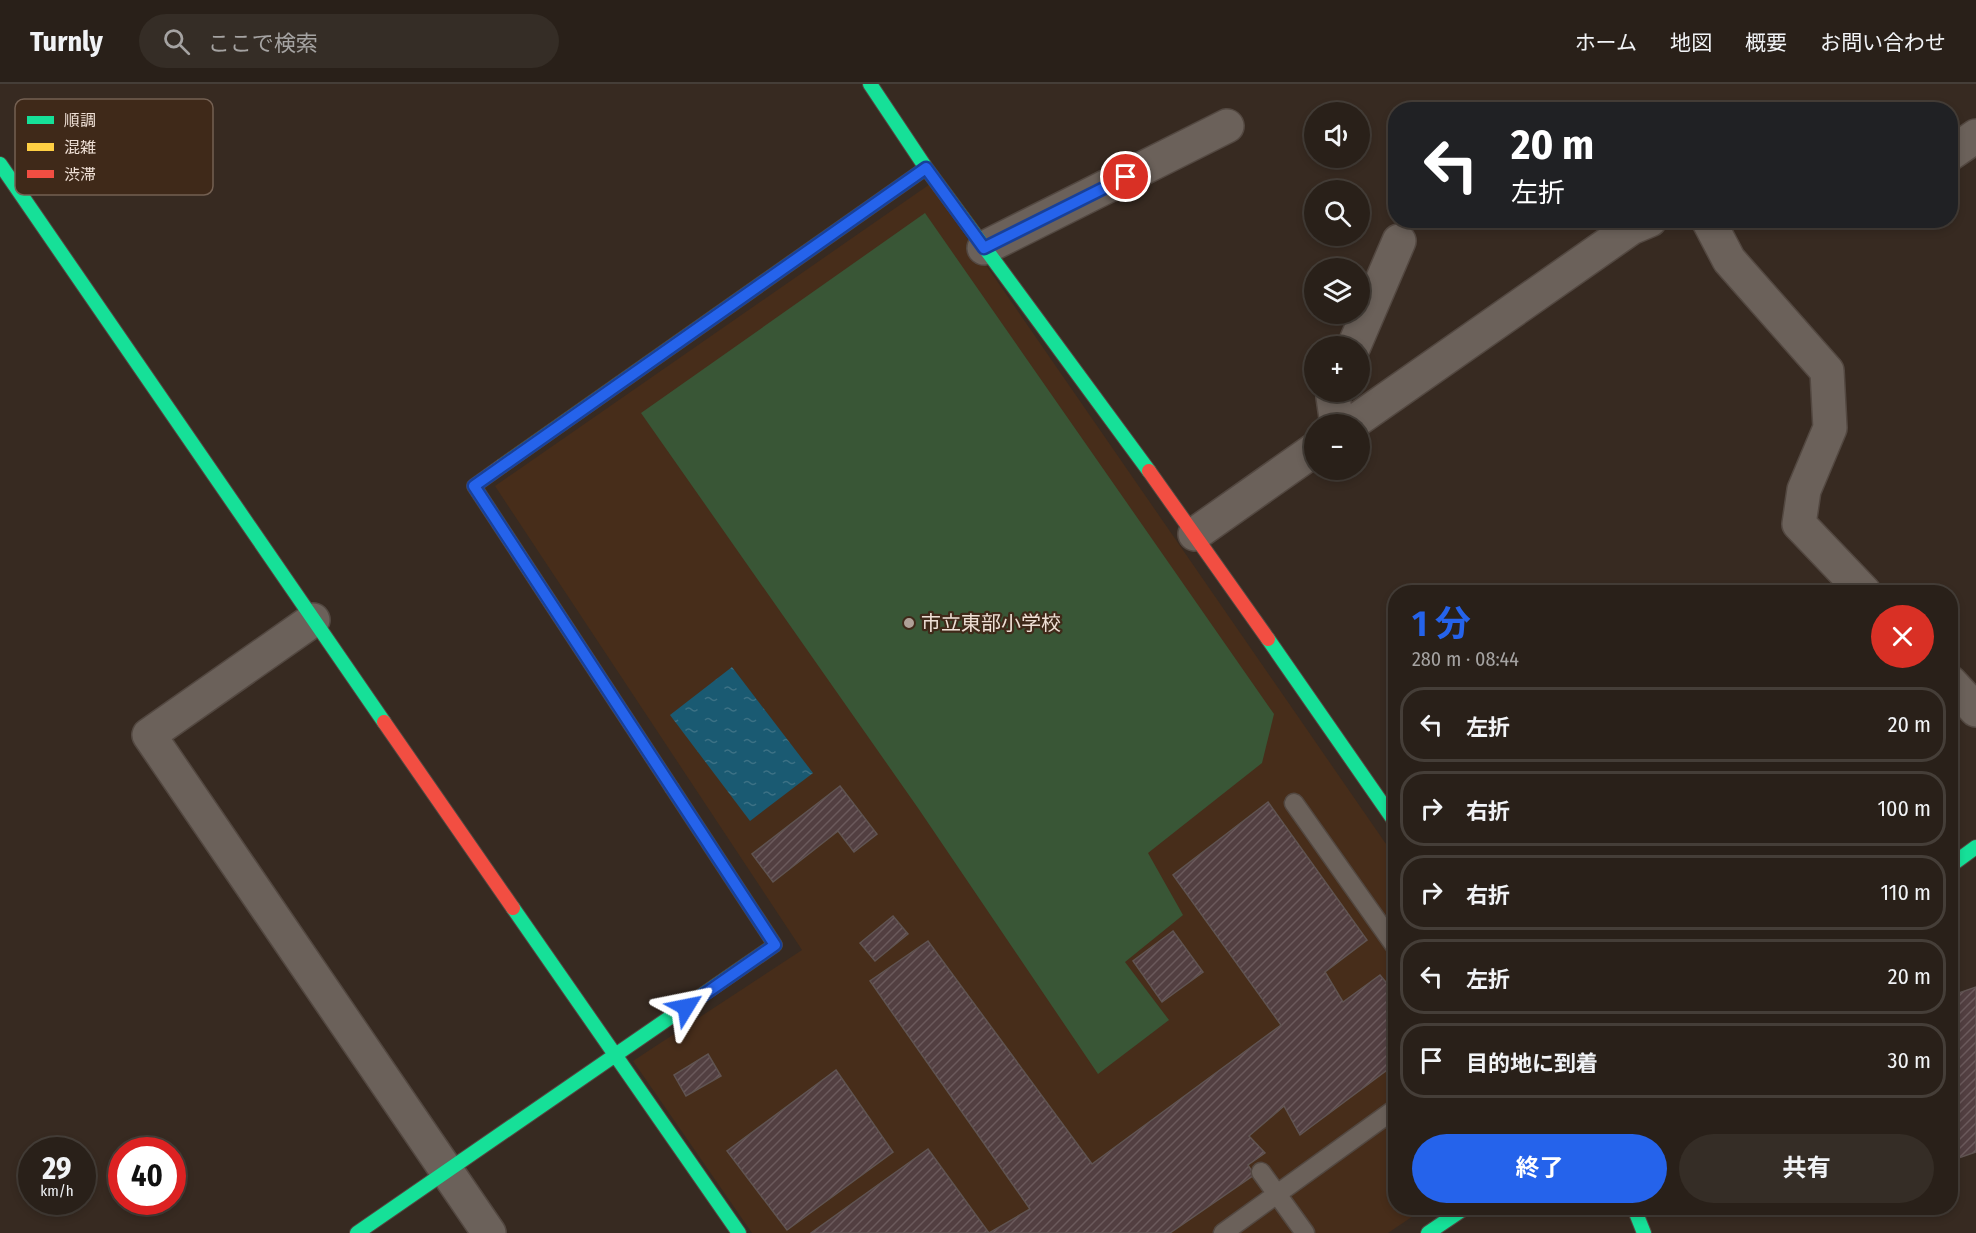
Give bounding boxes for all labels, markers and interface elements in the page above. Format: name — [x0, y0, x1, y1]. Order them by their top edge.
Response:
search box — [139, 14, 559, 68]
text: Turnly — [30, 25, 103, 58]
icon: search — [160, 25, 193, 58]
text: ここで検索 — [208, 30, 318, 57]
text: ホーム — [1575, 30, 1637, 56]
text: 地図 — [1670, 30, 1712, 56]
text: 概要 — [1745, 30, 1787, 56]
text: お問い合わせ — [1820, 30, 1946, 56]
legend — [15, 99, 213, 195]
map controls — [1304, 102, 1370, 480]
button: sound — [1304, 102, 1370, 168]
text: 順調 — [64, 111, 96, 130]
text: 20 m — [1511, 120, 1594, 170]
icon: left — [1412, 126, 1490, 204]
text: 混雑 — [64, 138, 96, 157]
pin — [1100, 151, 1151, 202]
icon: arrive — [1109, 160, 1142, 193]
text: 渋滞 — [64, 165, 96, 184]
text: 左折 — [1511, 177, 1565, 209]
button: search — [1304, 180, 1370, 246]
button: layers — [1304, 258, 1370, 324]
button: + — [1304, 336, 1370, 402]
button: − — [1304, 414, 1370, 480]
text: 1 分 — [1412, 602, 1471, 646]
button: close — [1871, 605, 1934, 668]
place label: 市立東部小学校 — [921, 611, 1061, 635]
marker: 市立東部小学校 — [902, 616, 916, 630]
text: 280 m · 08:44 — [1412, 647, 1519, 671]
icon: left — [1415, 708, 1448, 741]
text: 20 m — [1888, 711, 1931, 738]
text: 左折 — [1466, 714, 1510, 741]
icon: right — [1415, 792, 1448, 825]
text: 100 m — [1877, 795, 1931, 822]
text: 右折 — [1466, 798, 1510, 825]
icon: right — [1415, 876, 1448, 909]
text: 110 m — [1881, 879, 1931, 906]
text: 右折 — [1466, 882, 1510, 909]
icon: left — [1415, 960, 1448, 993]
text: 20 m — [1888, 963, 1931, 990]
text: 左折 — [1466, 966, 1510, 993]
position arrow — [654, 975, 718, 1039]
icon: arrive — [1415, 1044, 1448, 1077]
text: 30 m — [1888, 1047, 1931, 1074]
text: 目的地に到着 — [1466, 1050, 1598, 1077]
button: 終了 — [1412, 1134, 1667, 1203]
button: 共有 — [1679, 1134, 1934, 1203]
speed limit sign: 40 — [108, 1137, 186, 1215]
text: 29 — [42, 1151, 72, 1187]
text: km/h — [40, 1182, 74, 1200]

